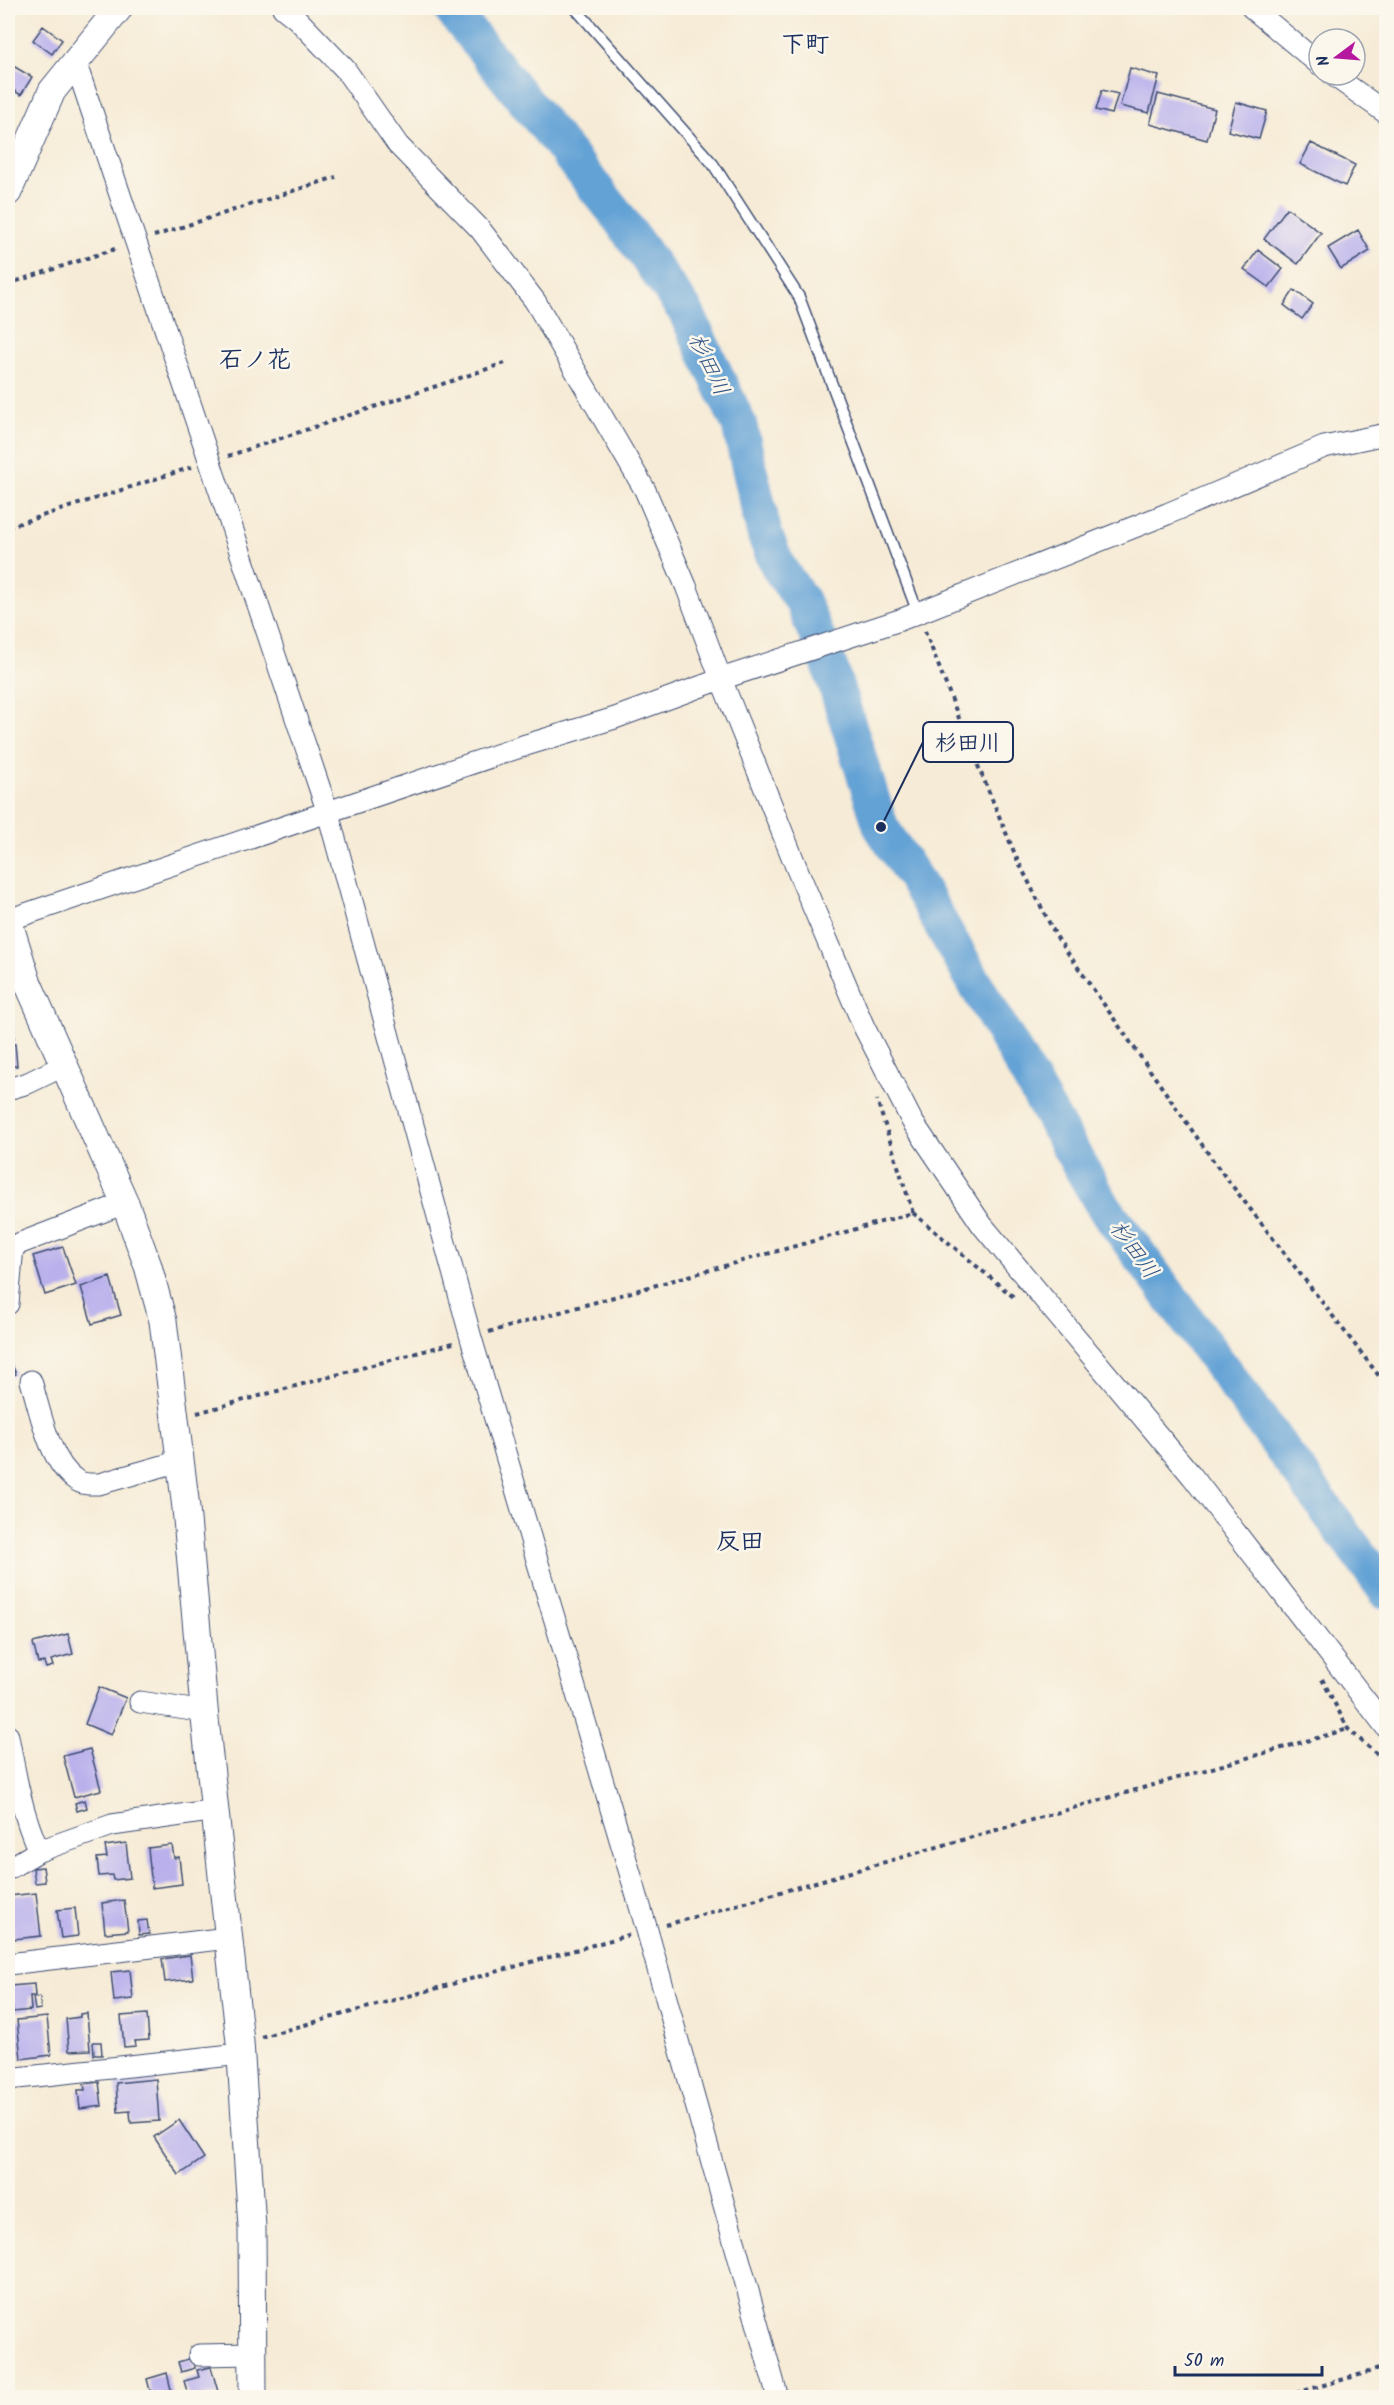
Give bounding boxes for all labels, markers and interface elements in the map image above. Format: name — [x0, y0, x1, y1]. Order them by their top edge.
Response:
district label: 下町 — [781, 26, 829, 65]
north arrow — [1307, 27, 1367, 87]
text: N — [1311, 52, 1337, 69]
water label: 杉田川 — [678, 328, 738, 402]
district label: 石ノ花 — [219, 341, 291, 380]
callout: 杉田川 — [923, 722, 1013, 762]
text: 杉田川 — [935, 727, 1001, 762]
water label: 杉田川 — [1099, 1213, 1167, 1287]
district label: 反田 — [716, 1523, 764, 1562]
scale bar — [1175, 2339, 1322, 2377]
text: 50 m — [1184, 2347, 1224, 2376]

